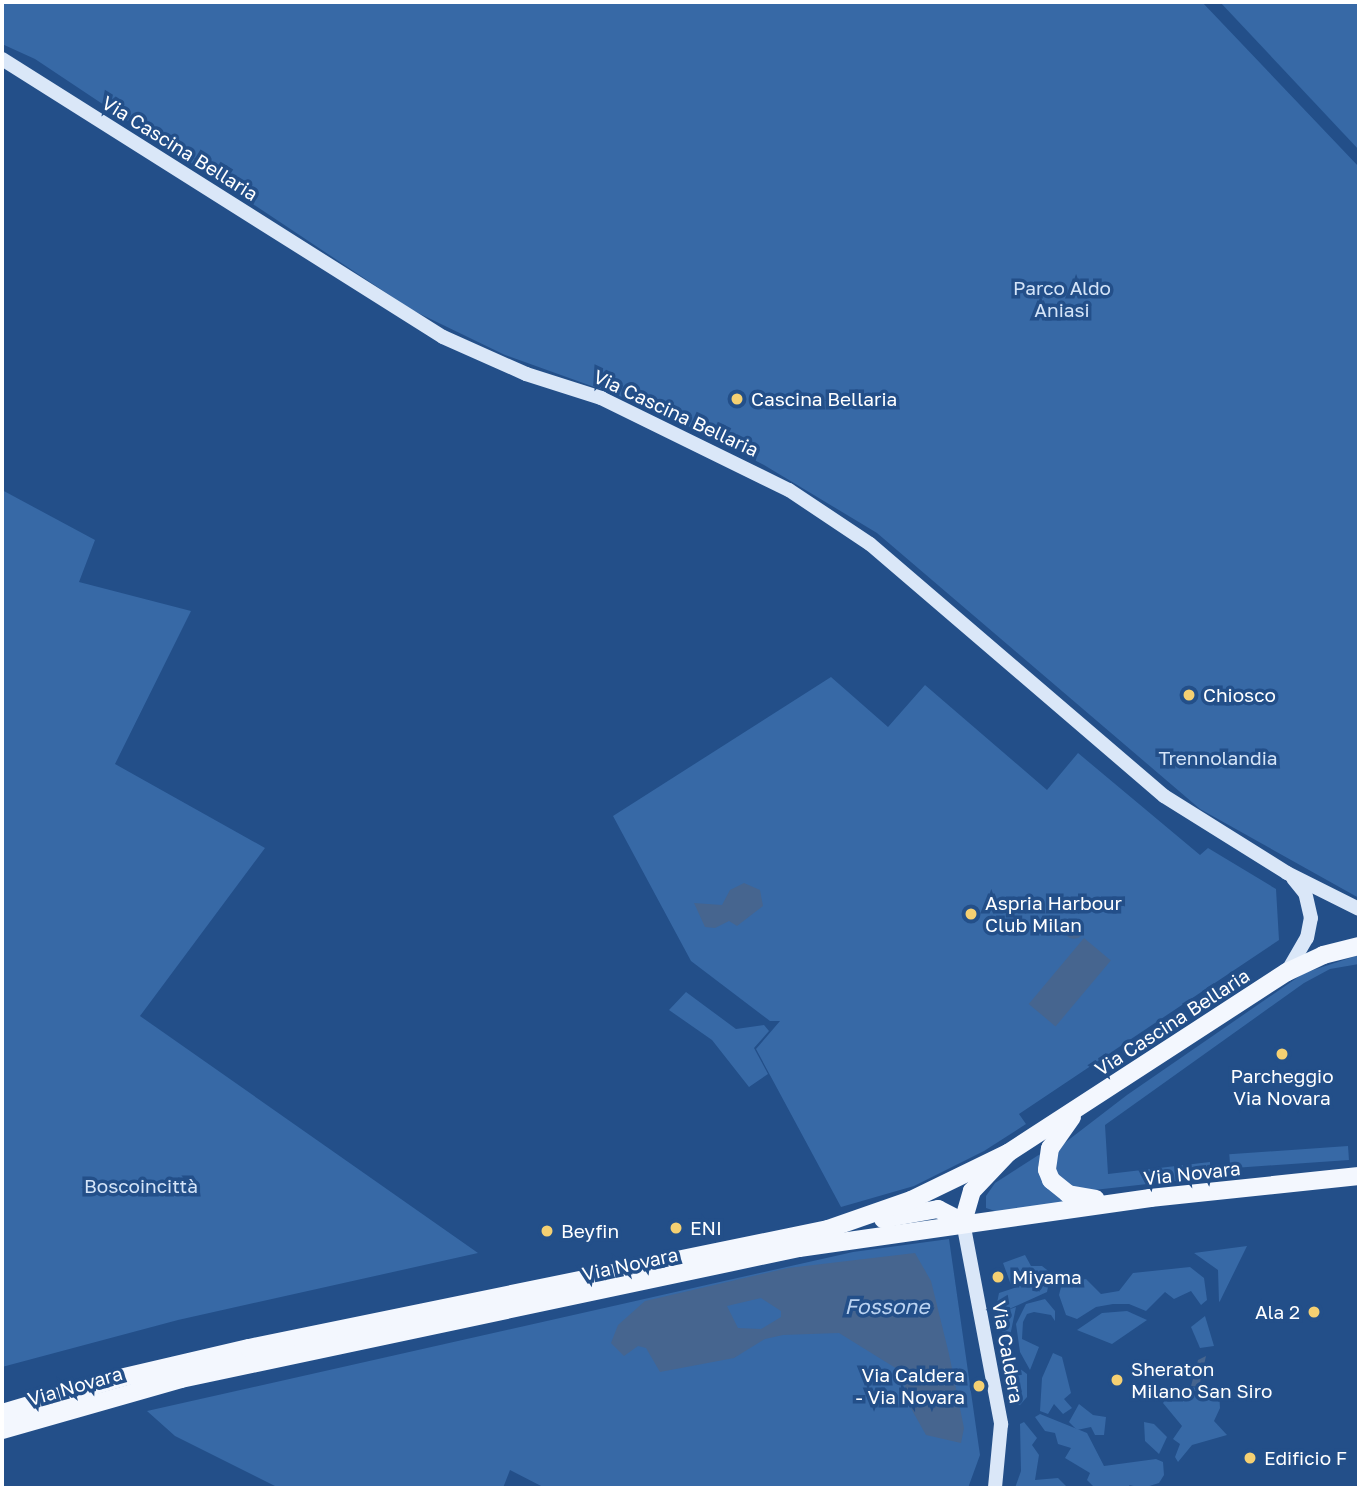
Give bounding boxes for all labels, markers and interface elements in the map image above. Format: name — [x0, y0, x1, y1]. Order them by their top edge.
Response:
street label: Via Cascina Bellaria — [98, 91, 262, 205]
park label: Parco Aldo Aniasi — [1013, 277, 1111, 321]
street label: Via Cascina Bellaria — [590, 365, 762, 461]
place label: Cascina Bellaria — [751, 388, 897, 410]
marker: Cascina Bellaria — [729, 391, 745, 407]
place label: Chiosco — [1203, 684, 1276, 706]
marker: Chiosco — [1181, 687, 1197, 703]
park label: Trennolandia — [1158, 747, 1278, 769]
place label: Aspria Harbour Club Milan — [985, 892, 1122, 936]
marker: Aspria Harbour Club Milan — [963, 906, 979, 922]
street label: Via Cascina Bellaria — [1091, 964, 1253, 1080]
marker: Parcheggio Via Novara — [1274, 1046, 1290, 1062]
place label: Parcheggio Via Novara — [1230, 1065, 1334, 1109]
street label: Via Novara — [1142, 1157, 1242, 1189]
park label: Boscoincittà — [84, 1175, 198, 1197]
place label: ENI — [690, 1217, 722, 1239]
place label: Beyfin — [561, 1220, 619, 1242]
marker: ENI — [668, 1220, 684, 1236]
marker: Beyfin — [539, 1223, 555, 1239]
street label: Via Novara — [580, 1243, 680, 1285]
place label: Miyama — [1012, 1266, 1082, 1288]
marker: Miyama — [990, 1269, 1006, 1285]
water label: Fossone — [845, 1293, 929, 1319]
street label: Via Caldera — [988, 1299, 1028, 1405]
place label: Ala 2 — [1255, 1301, 1300, 1323]
marker: Ala 2 — [1306, 1304, 1322, 1320]
place label: Sheraton Milano San Siro — [1131, 1358, 1272, 1402]
street label: Via Novara — [25, 1362, 125, 1410]
place label: Via Caldera - Via Novara — [856, 1364, 965, 1408]
marker: Sheraton Milano San Siro — [1109, 1372, 1125, 1388]
marker: Via Caldera - Via Novara — [971, 1378, 987, 1394]
place label: Edificio F — [1264, 1447, 1347, 1469]
marker: Edificio F — [1242, 1450, 1258, 1466]

